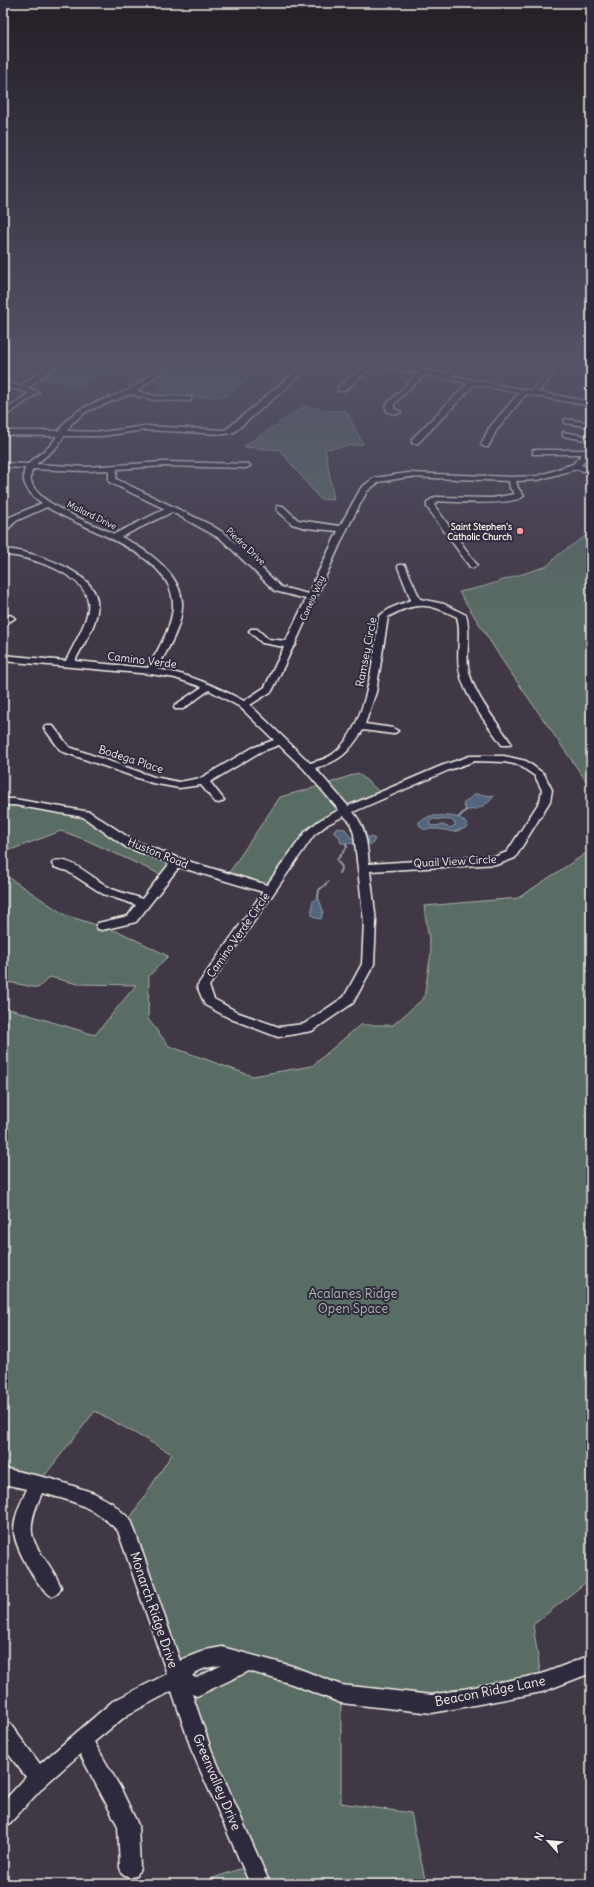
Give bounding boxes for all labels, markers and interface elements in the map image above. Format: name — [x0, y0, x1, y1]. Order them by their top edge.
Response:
street label: Mallard Drive — [65, 498, 119, 532]
place label: Saint Stephen's Catholic Church — [447, 521, 513, 542]
street label: Piedra Drive — [224, 525, 268, 567]
marker: Saint Stephen's Catholic Church — [515, 526, 525, 536]
street label: Conejo Way — [297, 574, 327, 622]
street label: Ramsey Circle — [352, 616, 380, 688]
street label: Camino Verde — [107, 649, 178, 671]
street label: Bodega Place — [97, 742, 165, 776]
street label: Huston Road — [126, 835, 191, 872]
street label: Quail View Circle — [413, 852, 497, 870]
street label: Camino Verde Circle — [203, 890, 273, 980]
park label: Acalanes Ridge Open Space — [308, 1285, 398, 1317]
street label: Monarch Ridge Drive — [126, 1550, 182, 1670]
street label: Beacon Ridge Lane — [433, 1672, 547, 1710]
street label: Greenvalley Drive — [189, 1731, 245, 1833]
north arrow — [528, 1821, 568, 1861]
text: N — [531, 1830, 547, 1843]

